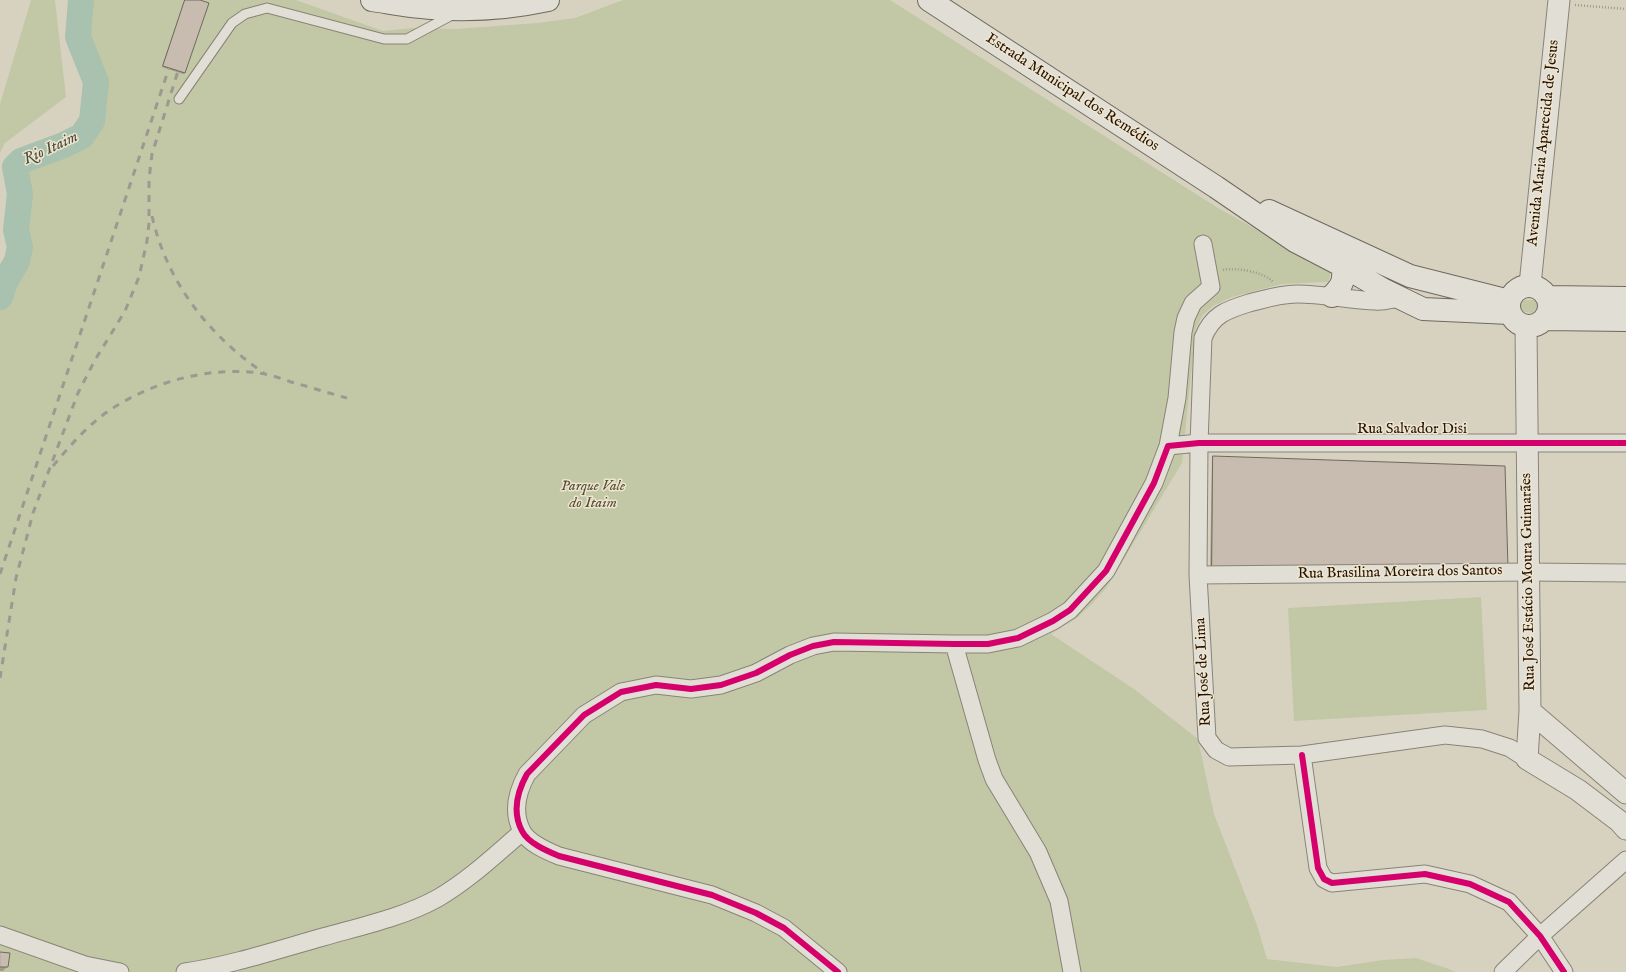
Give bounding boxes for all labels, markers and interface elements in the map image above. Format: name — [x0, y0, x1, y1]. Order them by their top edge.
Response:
street label: Estrada Municipal dos Remédios — [982, 30, 1162, 156]
street label: Avenida Maria Aparecida de Jesus — [1524, 39, 1564, 247]
water label: Rio Itaim — [21, 128, 81, 170]
street label: Rua Salvador Disi — [1357, 421, 1467, 439]
street label: Rua José Estácio Moura Guimarães — [1518, 473, 1540, 691]
park label: Parque Vale do Itaim — [561, 478, 625, 513]
street label: Rua Brasilina Moreira dos Santos — [1297, 562, 1503, 584]
street label: Rua José de Lima — [1192, 617, 1216, 727]

